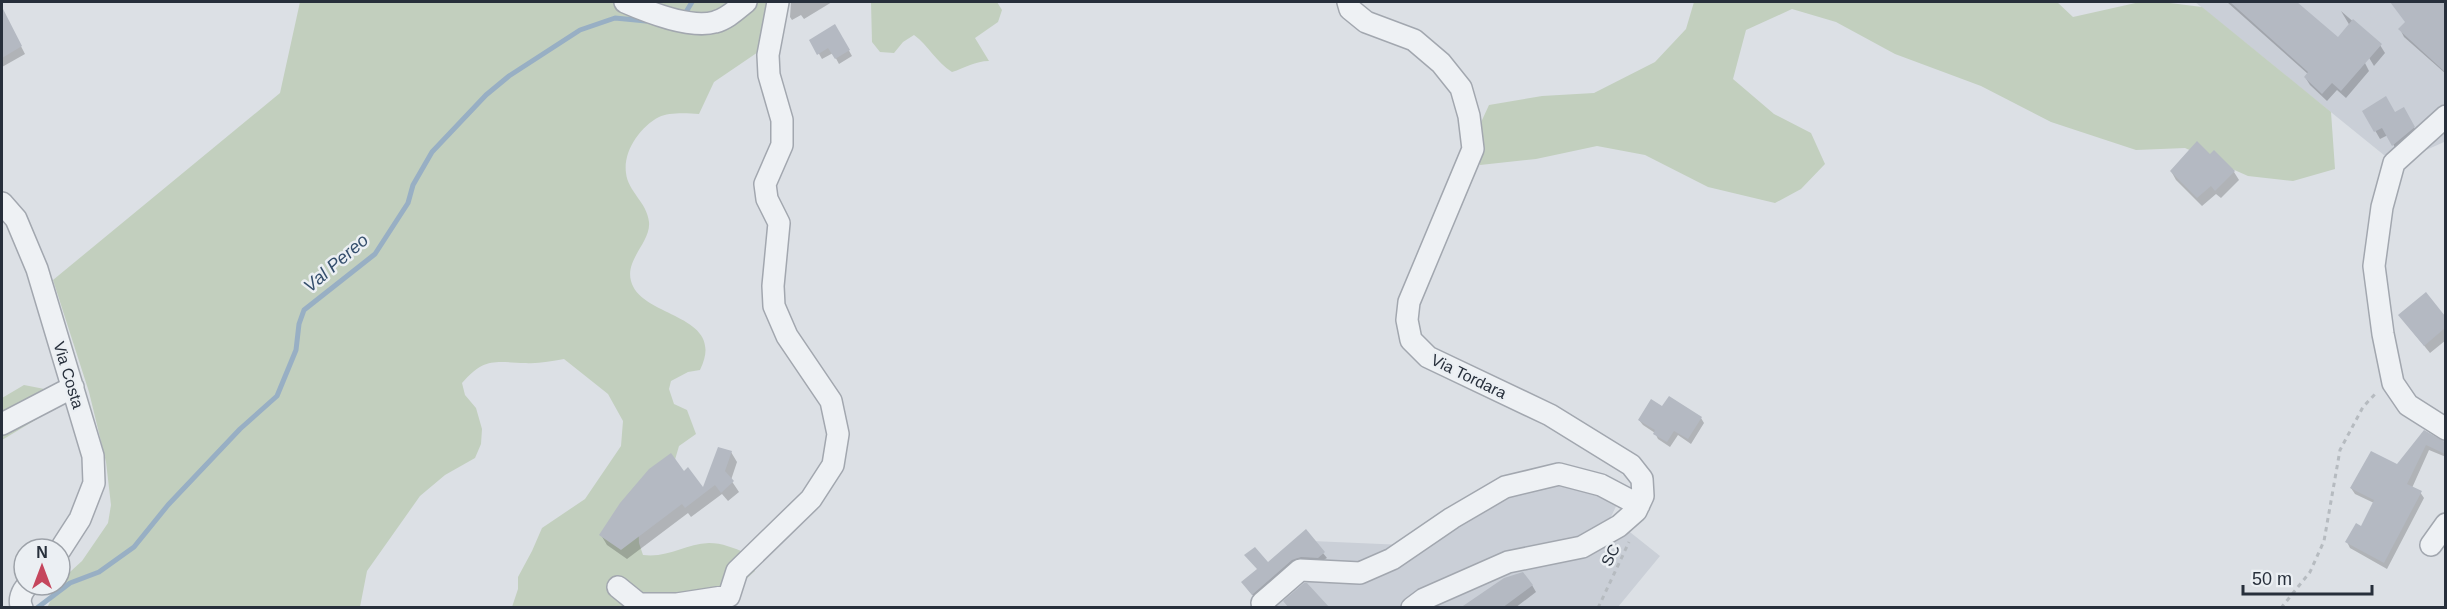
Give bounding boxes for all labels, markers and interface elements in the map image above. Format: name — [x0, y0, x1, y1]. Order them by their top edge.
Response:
water label: Val Pereo — [300, 230, 372, 296]
street label: Via Costa — [50, 340, 87, 411]
street label: Via Tordara — [1429, 351, 1509, 402]
north arrow — [12, 537, 72, 597]
street label: SC — [1598, 542, 1623, 569]
text: N — [36, 544, 48, 561]
scale bar — [2243, 558, 2372, 596]
text: 50 m — [2252, 569, 2292, 589]

